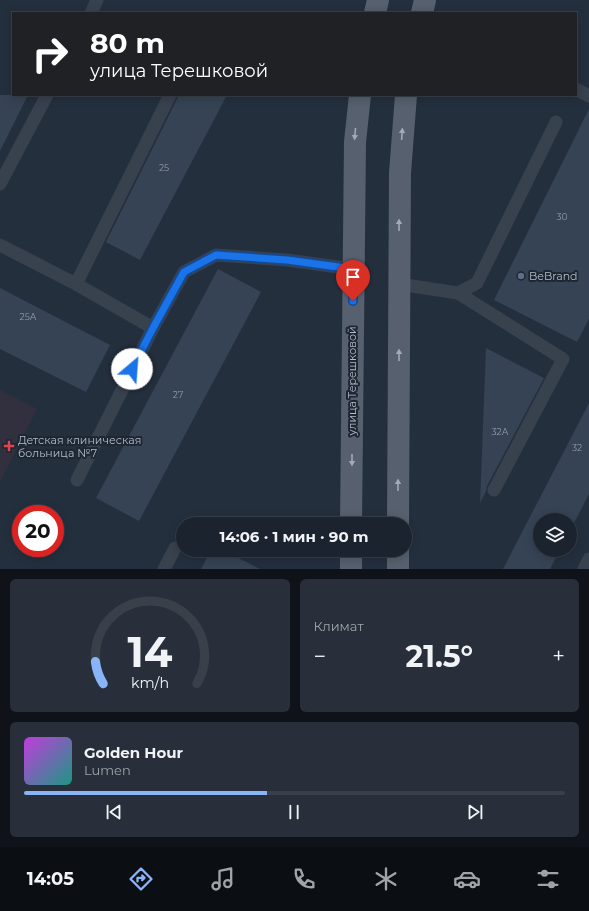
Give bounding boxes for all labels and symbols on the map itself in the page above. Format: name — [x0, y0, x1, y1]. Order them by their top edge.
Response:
one-way arrow — [352, 128, 359, 140]
one-way arrow — [398, 128, 405, 140]
house number: 25 — [159, 162, 169, 173]
house number: 30 — [556, 211, 568, 222]
one-way arrow — [396, 219, 403, 231]
pin — [336, 260, 370, 301]
place label: BeBrand — [529, 269, 578, 283]
marker: BeBrand — [516, 271, 526, 281]
house number: 25А — [20, 311, 37, 322]
street label: улица Терешковой — [345, 327, 359, 436]
position arrow — [111, 348, 153, 390]
one-way arrow — [396, 348, 402, 361]
house number: 27 — [173, 389, 183, 400]
house number: 32А — [492, 426, 509, 437]
place label: Детская клиническая больница №7 — [18, 433, 141, 460]
marker: Детская клиническая больница №7 — [3, 440, 15, 452]
house number: 32 — [572, 442, 582, 453]
one-way arrow — [349, 454, 355, 467]
one-way arrow — [395, 478, 401, 491]
speed limit sign: 20 — [12, 505, 64, 557]

